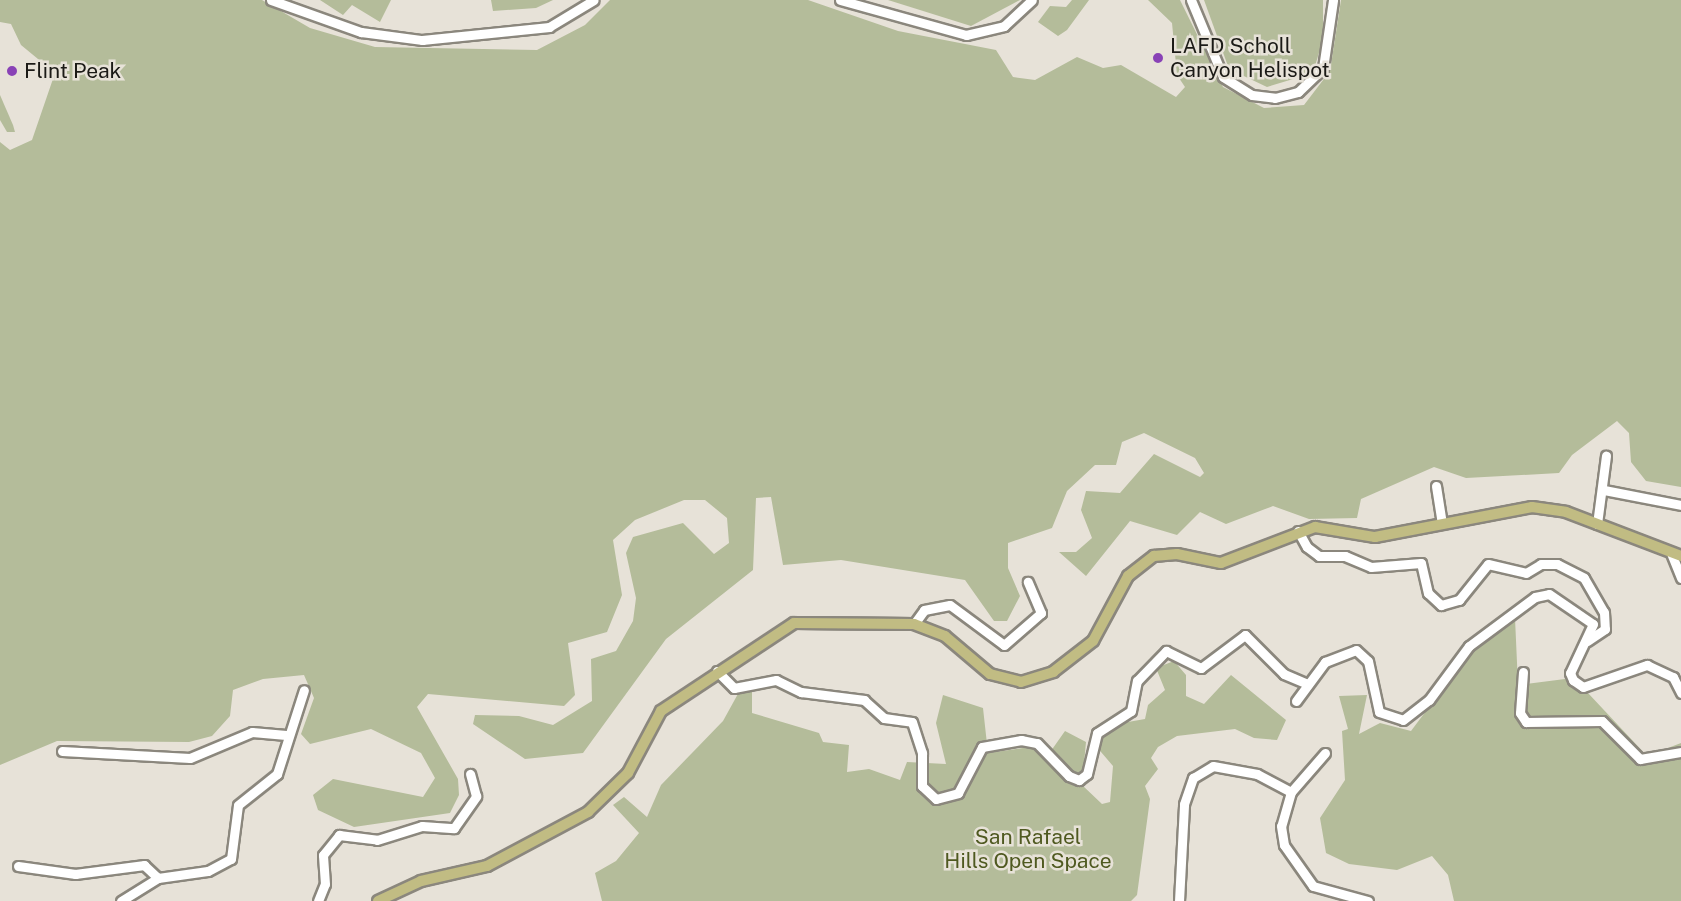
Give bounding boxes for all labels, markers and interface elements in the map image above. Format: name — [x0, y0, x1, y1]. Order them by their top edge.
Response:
place label: LAFD Scholl Canyon Helispot — [1170, 33, 1330, 83]
marker: LAFD Scholl Canyon Helispot — [1151, 51, 1165, 65]
place label: Flint Peak — [24, 58, 121, 84]
marker: Flint Peak — [5, 64, 19, 78]
park label: San Rafael Hills Open Space — [944, 824, 1112, 874]

